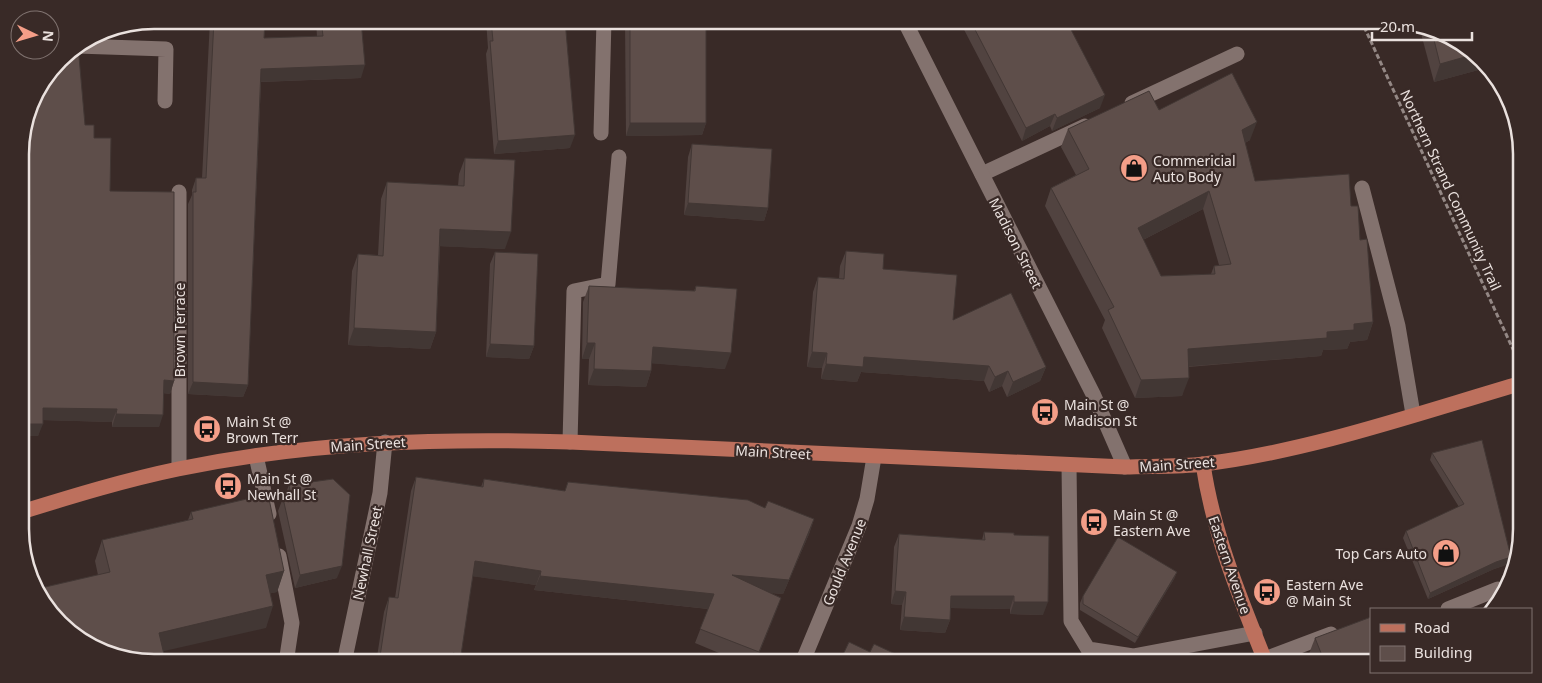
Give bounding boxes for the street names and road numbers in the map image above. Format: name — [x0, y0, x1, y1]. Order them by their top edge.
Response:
street label: Northern Strand Community Trail — [1396, 87, 1506, 293]
street label: Madison Street — [985, 194, 1047, 292]
street label: Brown Terrace — [170, 283, 189, 377]
street label: Main Street — [330, 432, 406, 456]
street label: Main Street — [735, 441, 811, 463]
street label: Main Street — [1139, 452, 1215, 476]
street label: Newhall Street — [348, 504, 386, 602]
street label: Eastern Avenue — [1204, 513, 1256, 617]
street label: Gould Avenue — [818, 516, 870, 608]

